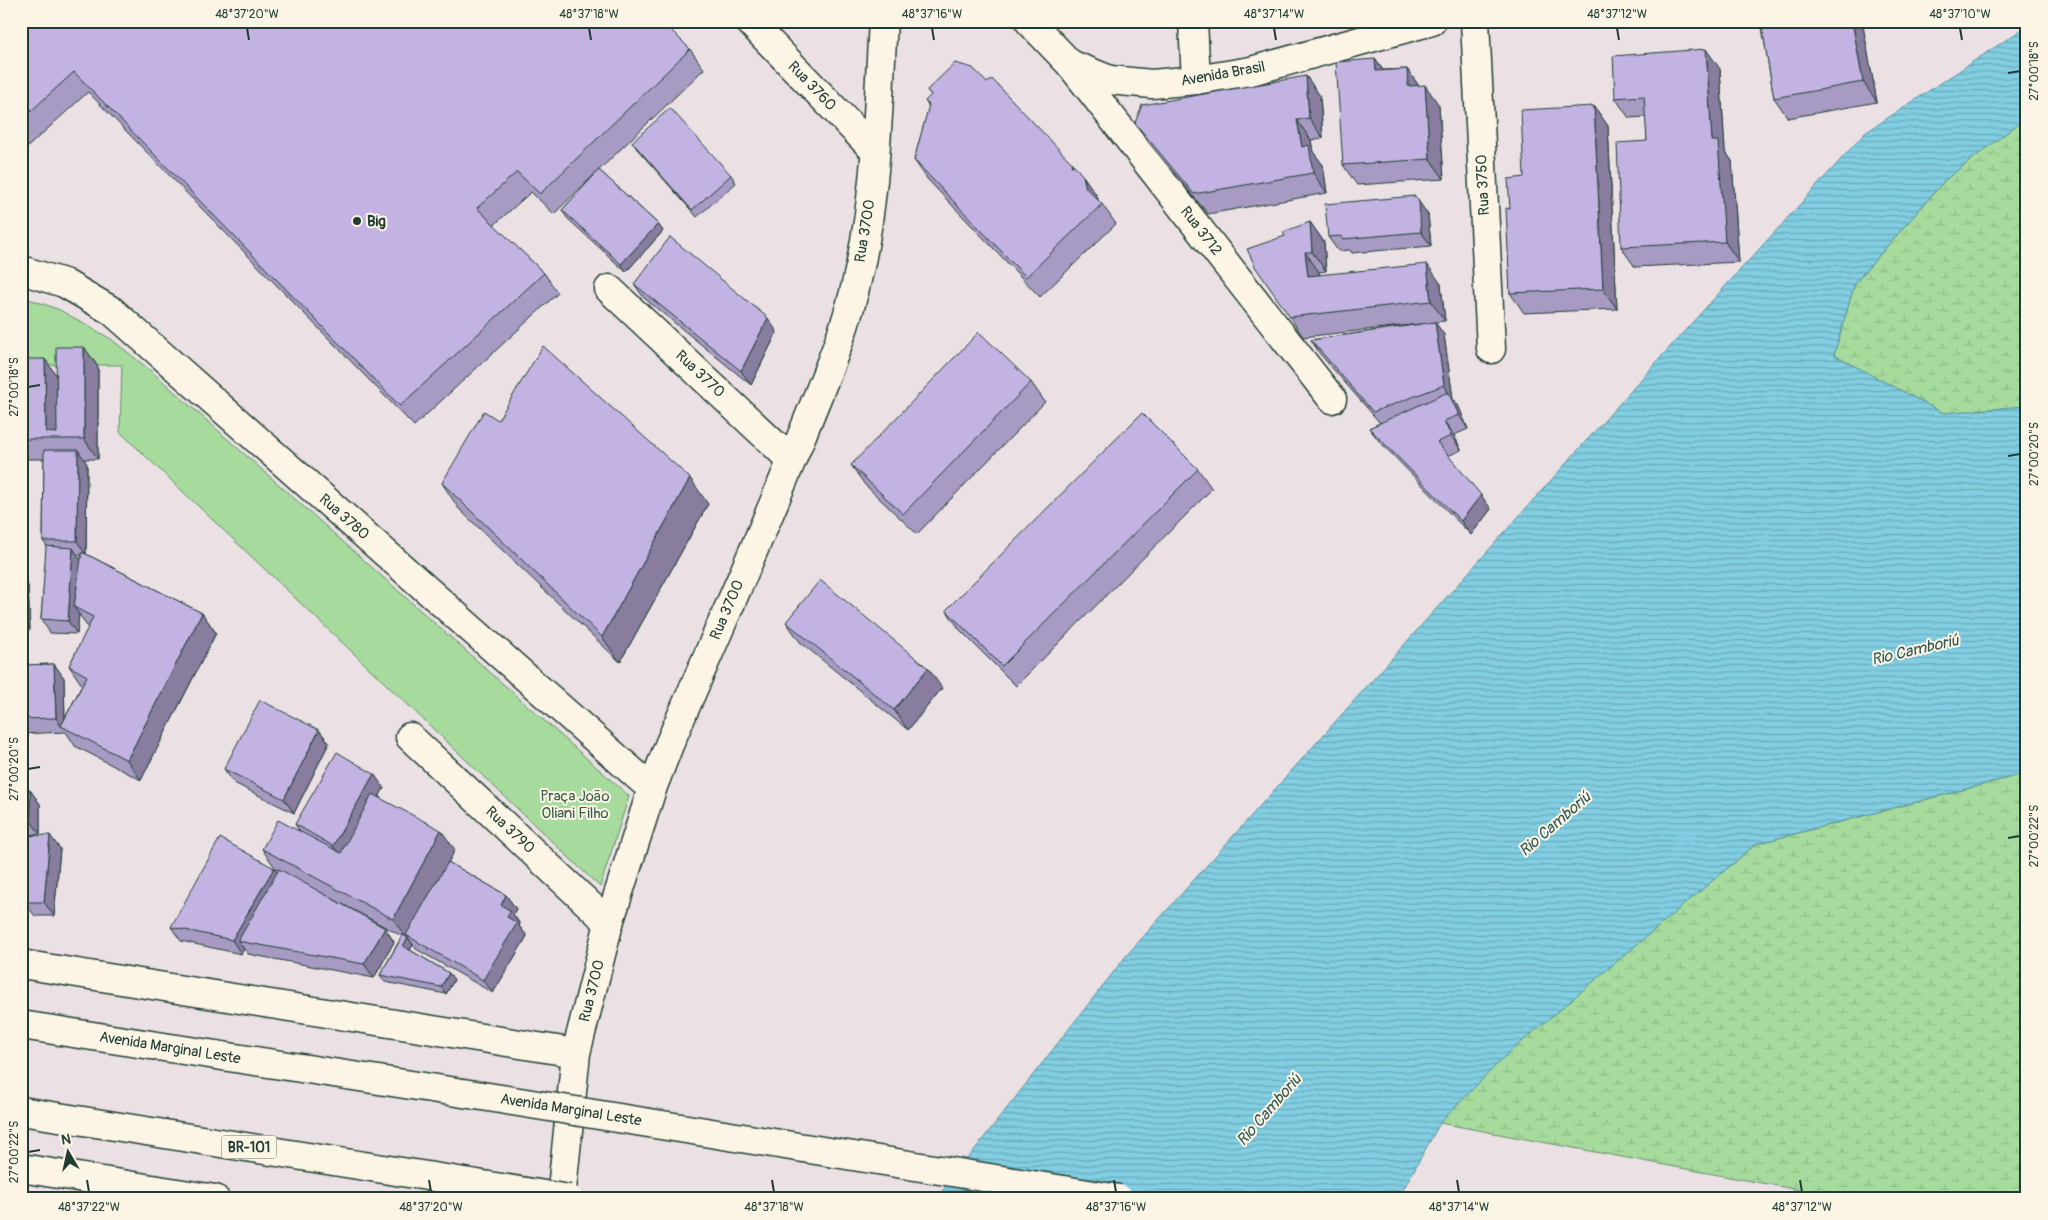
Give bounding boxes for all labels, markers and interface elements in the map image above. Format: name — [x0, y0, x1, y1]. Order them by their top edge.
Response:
text: 48°37'20"W — [215, 7, 279, 22]
text: 48°37'18"W — [559, 7, 619, 22]
text: 48°37'16"W — [902, 7, 962, 22]
text: 48°37'14"W — [1244, 7, 1304, 22]
text: 48°37'12"W — [1587, 7, 1647, 22]
text: 48°37'10"W — [1929, 7, 1991, 22]
text: 27°00'18"S — [2027, 41, 2042, 101]
street label: Rua 3760 — [784, 57, 840, 115]
street label: Avenida Brasil — [1179, 57, 1267, 91]
street label: Rua 3750 — [1472, 154, 1494, 216]
street label: Rua 3700 — [851, 198, 879, 264]
street label: Rua 3712 — [1176, 203, 1226, 259]
place label: Big — [367, 212, 386, 231]
marker: Big — [351, 215, 363, 227]
street label: Rua 3770 — [671, 346, 729, 402]
text: 27°00'18"S — [7, 357, 22, 417]
text: 27°00'20"S — [2027, 422, 2042, 486]
street label: Rua 3780 — [315, 490, 373, 544]
street label: Rua 3700 — [706, 577, 748, 643]
water label: Rio Camboriú — [1869, 630, 1961, 670]
text: 27°00'20"S — [7, 737, 22, 801]
park label: Praça João Oliani Filho — [540, 787, 610, 823]
water label: Rio Camboriú — [1515, 787, 1596, 861]
street label: Rua 3790 — [481, 802, 539, 858]
text: 27°00'22"S — [2027, 805, 2042, 867]
street label: Rua 3700 — [575, 958, 609, 1024]
street label: Avenida Marginal Leste — [98, 1027, 243, 1069]
water label: Rio Camboriú — [1232, 1069, 1306, 1150]
street label: Avenida Marginal Leste — [499, 1089, 644, 1131]
text: 27°00'22"S — [7, 1121, 22, 1183]
north arrow — [42, 1128, 92, 1178]
text: N — [60, 1131, 72, 1149]
road number: BR-101 — [222, 1136, 276, 1158]
text: 48°37'22"W — [58, 1200, 120, 1215]
text: 48°37'20"W — [399, 1200, 463, 1215]
text: 48°37'18"W — [744, 1200, 804, 1215]
text: 48°37'16"W — [1086, 1200, 1146, 1215]
text: 48°37'14"W — [1429, 1200, 1489, 1215]
text: 48°37'12"W — [1772, 1200, 1832, 1215]

